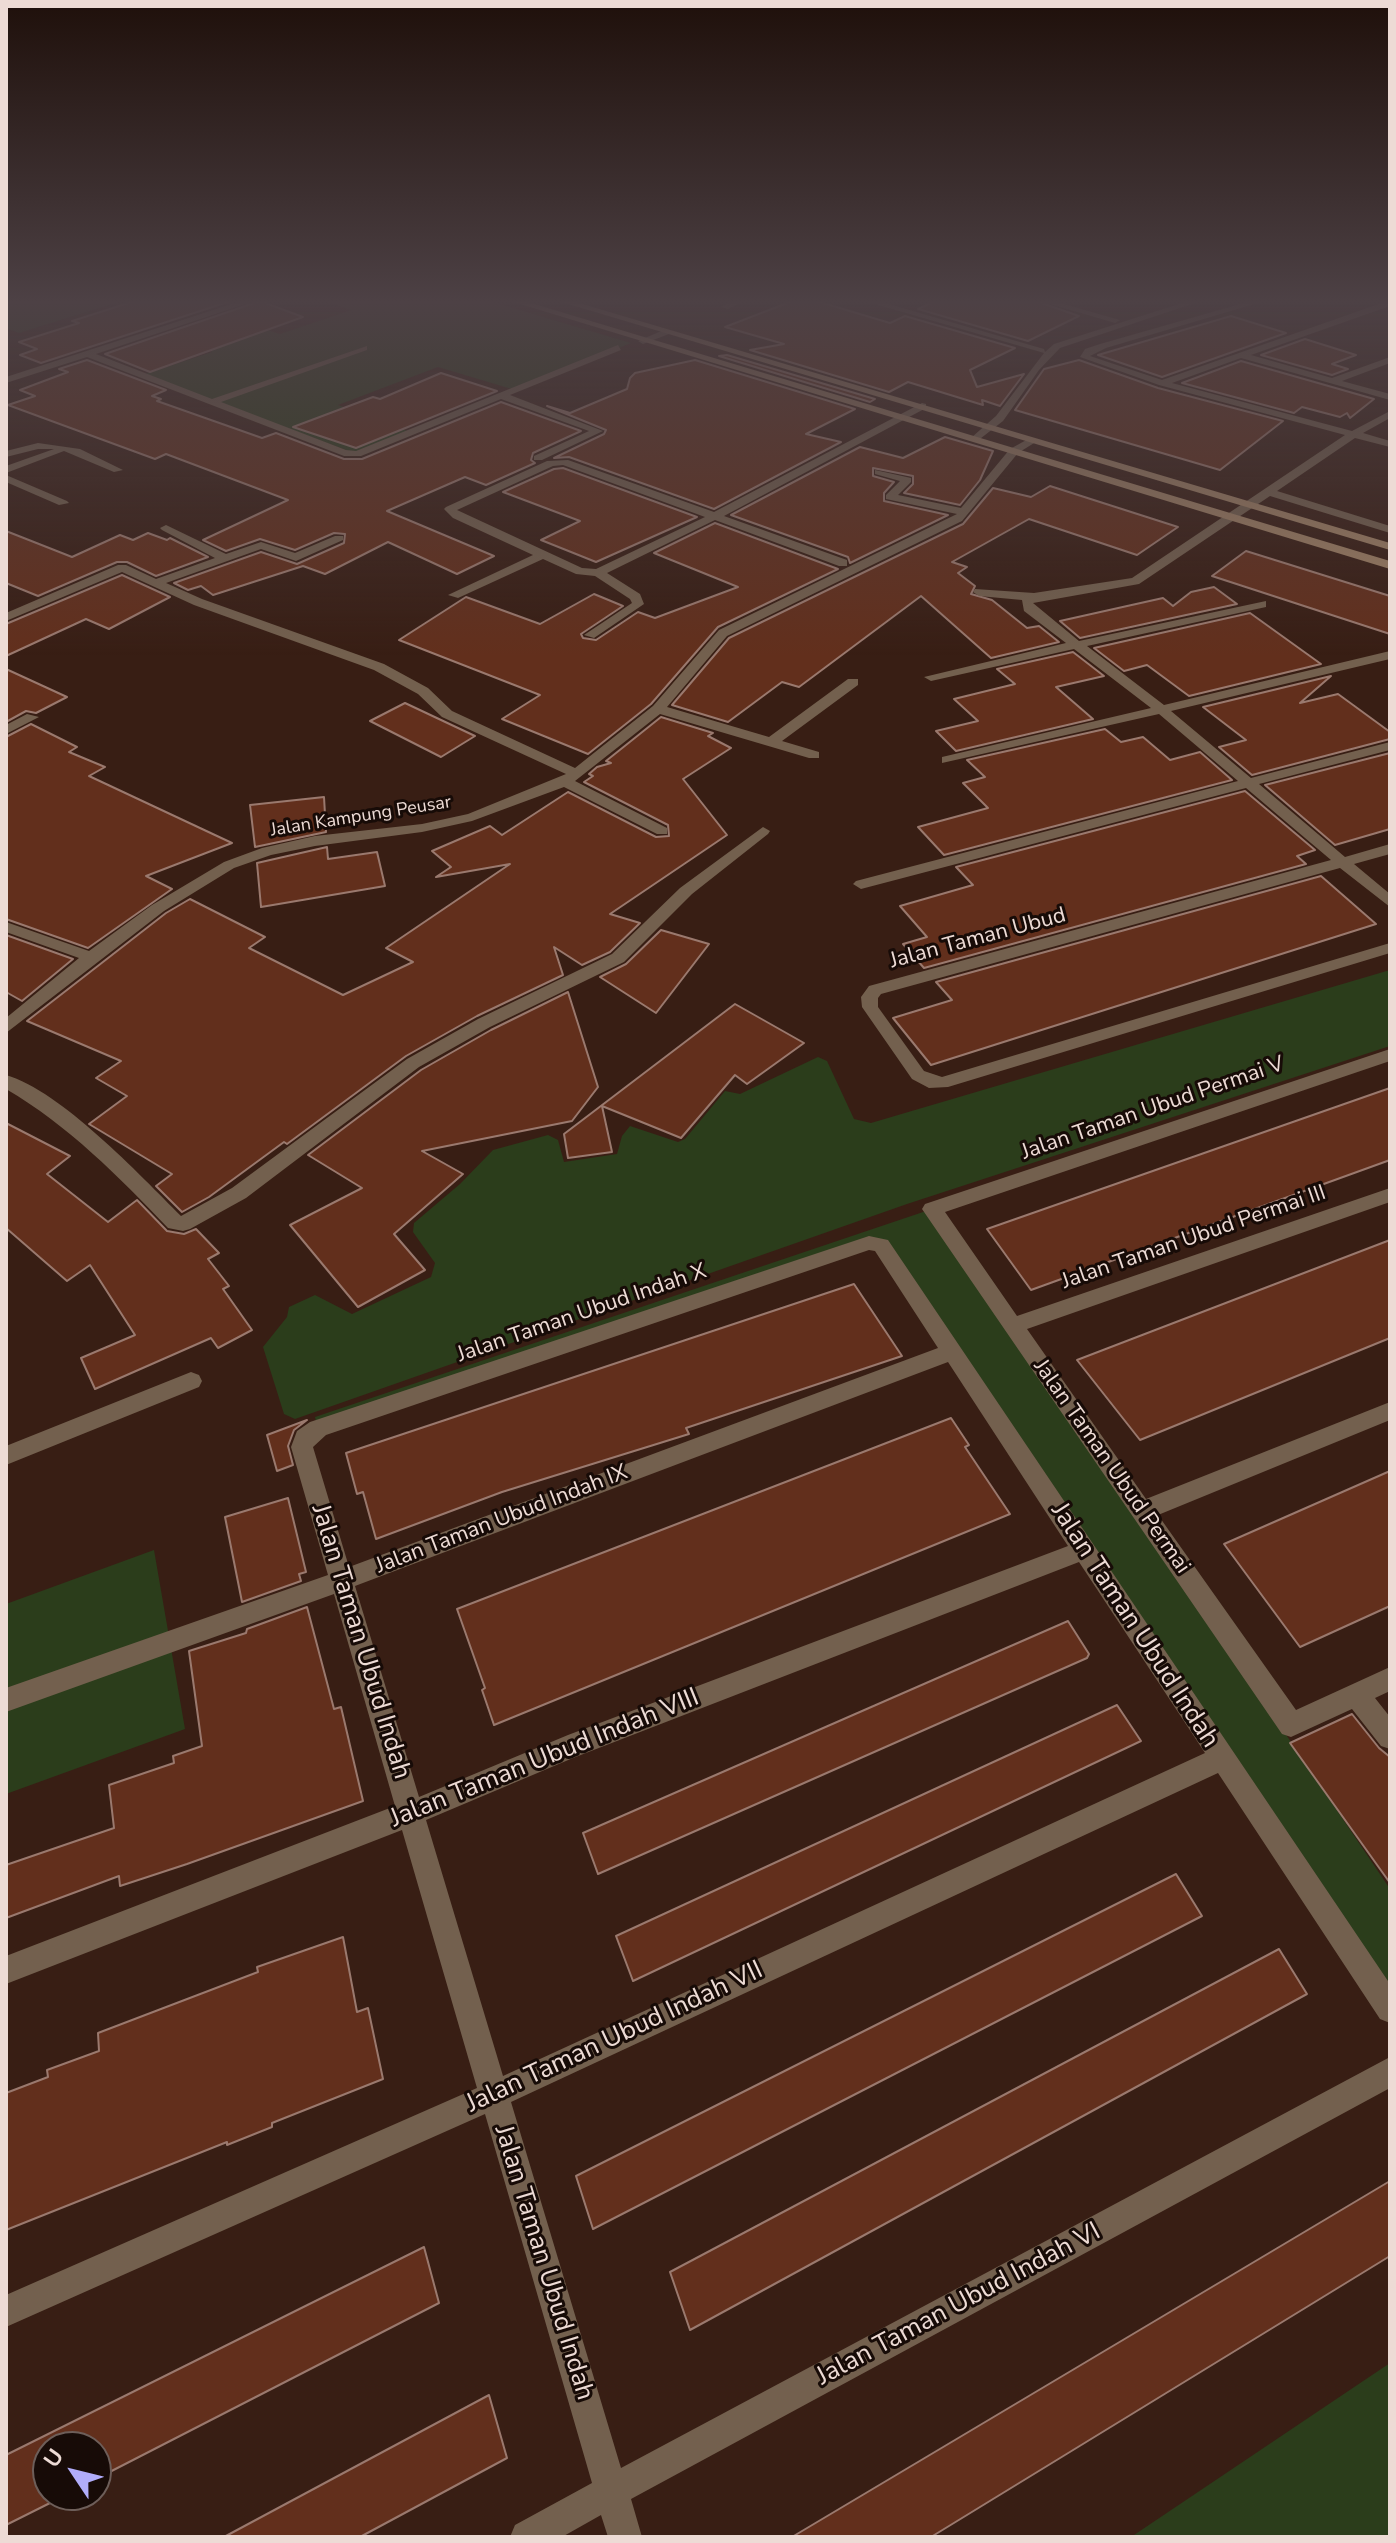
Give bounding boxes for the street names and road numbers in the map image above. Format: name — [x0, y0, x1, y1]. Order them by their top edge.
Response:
street label: Jalan Kampung Peusar — [269, 792, 453, 842]
street label: Jalan Taman Ubud — [887, 903, 1069, 975]
street label: Jalan Taman Ubud Permai V — [1018, 1052, 1288, 1166]
street label: Jalan Taman Ubud Permai III — [1058, 1180, 1330, 1296]
street label: Jalan Taman Ubud Indah X — [454, 1259, 710, 1369]
street label: Jalan Taman Ubud Permai — [1027, 1355, 1195, 1579]
street label: Jalan Taman Ubud Indah IX — [372, 1460, 632, 1580]
street label: Jalan Taman Ubud Indah — [1043, 1498, 1225, 1754]
street label: Jalan Taman Ubud Indah — [303, 1501, 417, 1783]
street label: Jalan Taman Ubud Indah VIII — [386, 1683, 704, 1835]
street label: Jalan Taman Ubud Indah VII — [462, 1955, 768, 2121]
street label: Jalan Taman Ubud Indah — [486, 2122, 600, 2404]
street label: Jalan Taman Ubud Indah VI — [812, 2217, 1106, 2393]

